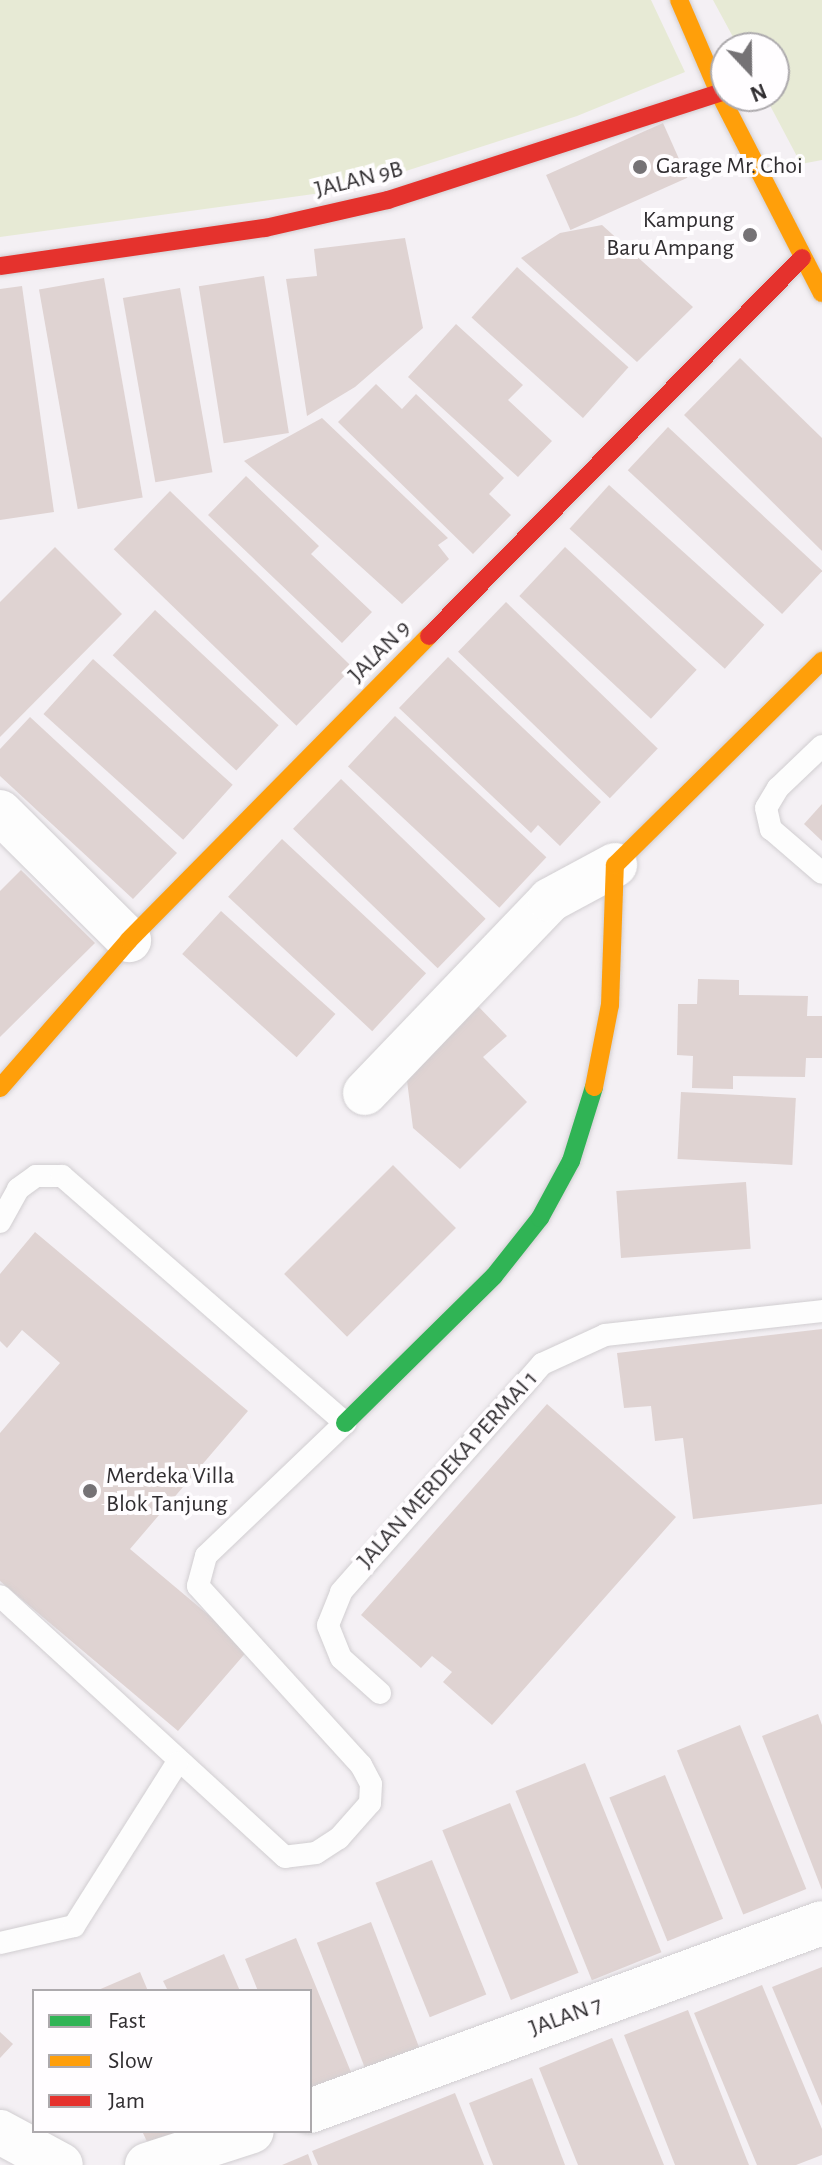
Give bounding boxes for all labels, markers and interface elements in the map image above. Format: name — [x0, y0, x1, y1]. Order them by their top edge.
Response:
north arrow — [710, 32, 790, 112]
text: N — [747, 79, 769, 105]
place label: Garage Mr. Choi — [656, 153, 803, 181]
street label: JALAN 9B — [312, 155, 406, 205]
marker: Garage Mr. Choi — [631, 158, 649, 176]
place label: Kampung Baru Ampang — [606, 207, 734, 263]
marker: Kampung Baru Ampang — [741, 226, 759, 244]
street label: JALAN 9 — [343, 615, 417, 689]
street label: JALAN MERDEKA PERMAI 1 — [352, 1365, 544, 1575]
place label: Merdeka Villa Blok Tanjung — [106, 1463, 235, 1519]
marker: Merdeka Villa Blok Tanjung — [81, 1482, 99, 1500]
legend — [32, 1989, 312, 2133]
street label: JALAN 7 — [526, 1991, 606, 2043]
text: Fast — [108, 2009, 145, 2033]
text: Slow — [108, 2049, 153, 2073]
text: Jam — [108, 2089, 145, 2113]

